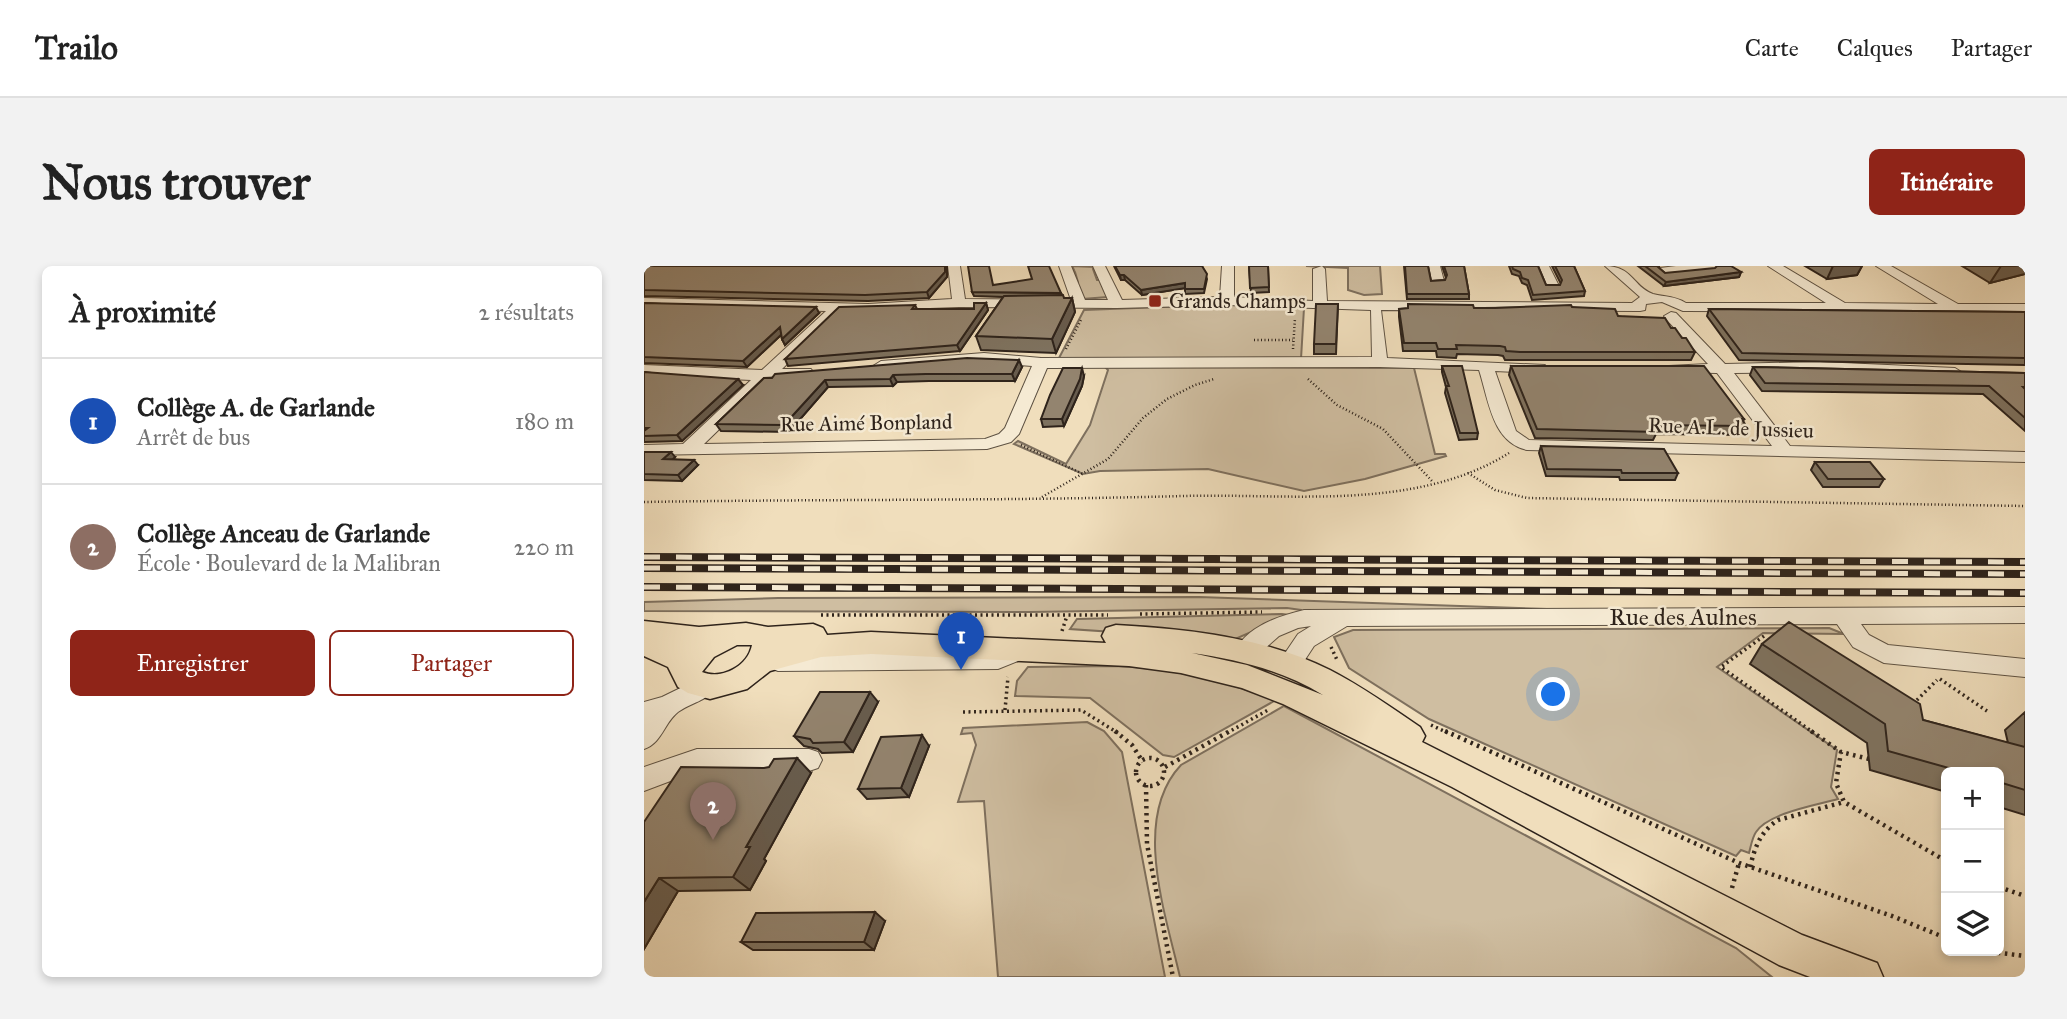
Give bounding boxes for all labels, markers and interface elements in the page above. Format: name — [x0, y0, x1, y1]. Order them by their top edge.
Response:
text: Trailo — [35, 28, 118, 68]
text: Carte — [1745, 33, 1799, 63]
text: Calques — [1837, 33, 1913, 63]
text: Partager — [1951, 33, 2032, 63]
button: Itinéraire — [1869, 149, 2025, 215]
text: Nous trouver — [42, 153, 310, 212]
place label: Grands Champs — [1169, 288, 1306, 314]
marker: Grands Champs — [1147, 293, 1163, 309]
text: À proximité — [70, 294, 216, 330]
text: 2 résultats — [478, 298, 574, 326]
text: Collège A. de Garlande — [137, 391, 375, 423]
text: 1 — [88, 407, 98, 435]
text: 180 m — [515, 407, 574, 435]
street label: Rue Aimé Bonpland — [779, 408, 953, 438]
street label: Rue A.L. de Jussieu — [1648, 412, 1814, 444]
text: Arrêt de bus — [137, 423, 250, 451]
text: Collège Anceau de Garlande — [137, 517, 430, 549]
text: 2 — [87, 533, 99, 561]
text: 220 m — [514, 533, 574, 561]
text: École · Boulevard de la Malibran — [137, 549, 441, 577]
street label: Rue des Aulnes — [1609, 602, 1757, 632]
pin: 1 — [938, 612, 984, 670]
button: Enregistrer — [70, 630, 315, 696]
button: Partager — [329, 630, 574, 696]
your location — [1536, 677, 1570, 711]
map controls — [1941, 767, 2004, 956]
button: + — [1941, 767, 2004, 830]
pin: 2 — [690, 782, 736, 840]
button: − — [1941, 830, 2004, 893]
button: layers — [1941, 893, 2004, 956]

